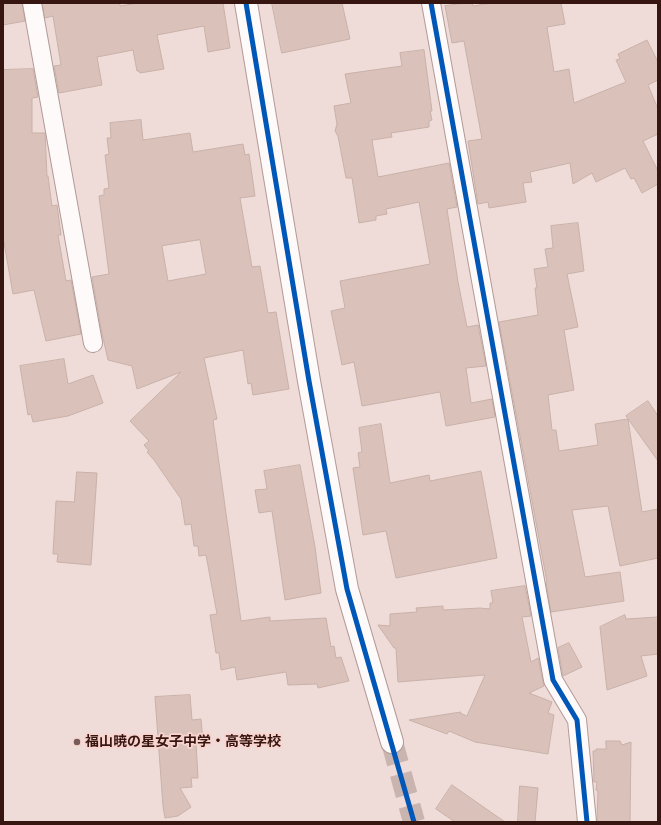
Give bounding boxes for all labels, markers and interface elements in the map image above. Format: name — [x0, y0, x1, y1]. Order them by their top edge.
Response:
place label: 福山暁の星女子中学・高等学校 — [85, 734, 281, 750]
marker: 福山暁の星女子中学・高等学校 — [72, 737, 82, 747]

